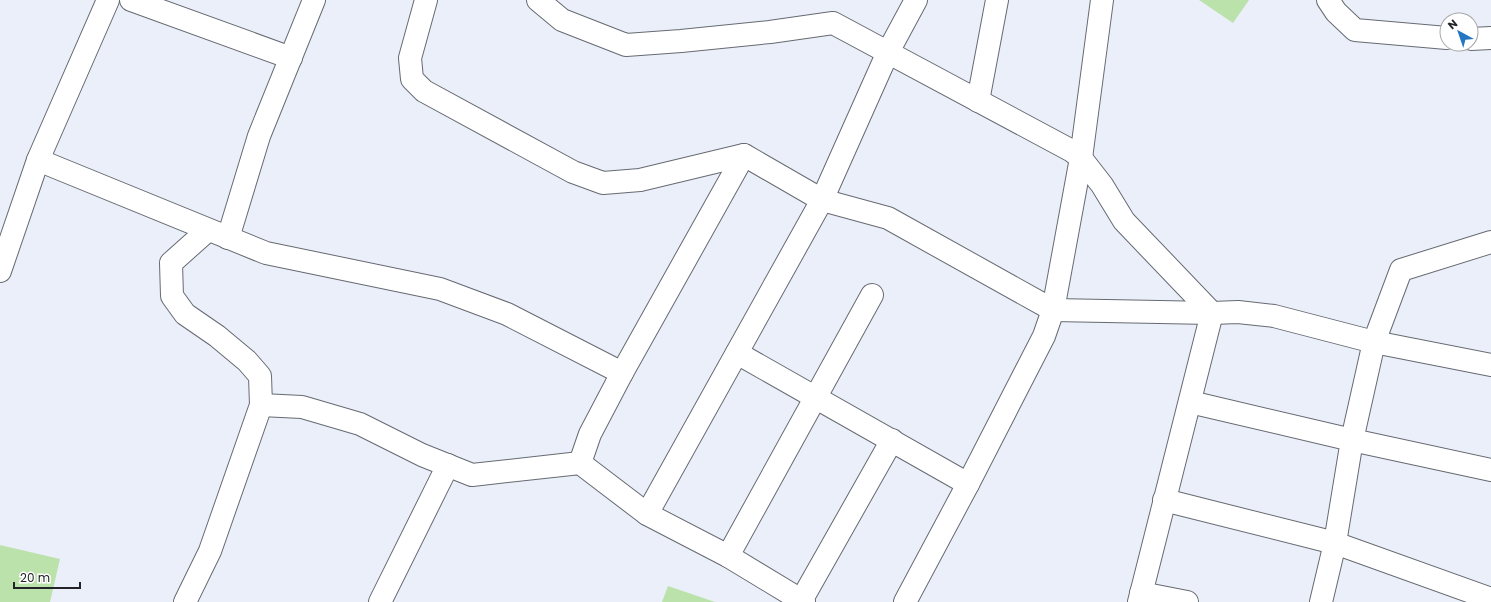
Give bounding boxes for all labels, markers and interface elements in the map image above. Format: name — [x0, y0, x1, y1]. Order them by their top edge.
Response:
north arrow — [1439, 12, 1479, 52]
text: N — [1444, 16, 1461, 33]
scale bar — [14, 564, 80, 590]
text: 20 m — [20, 569, 50, 586]

